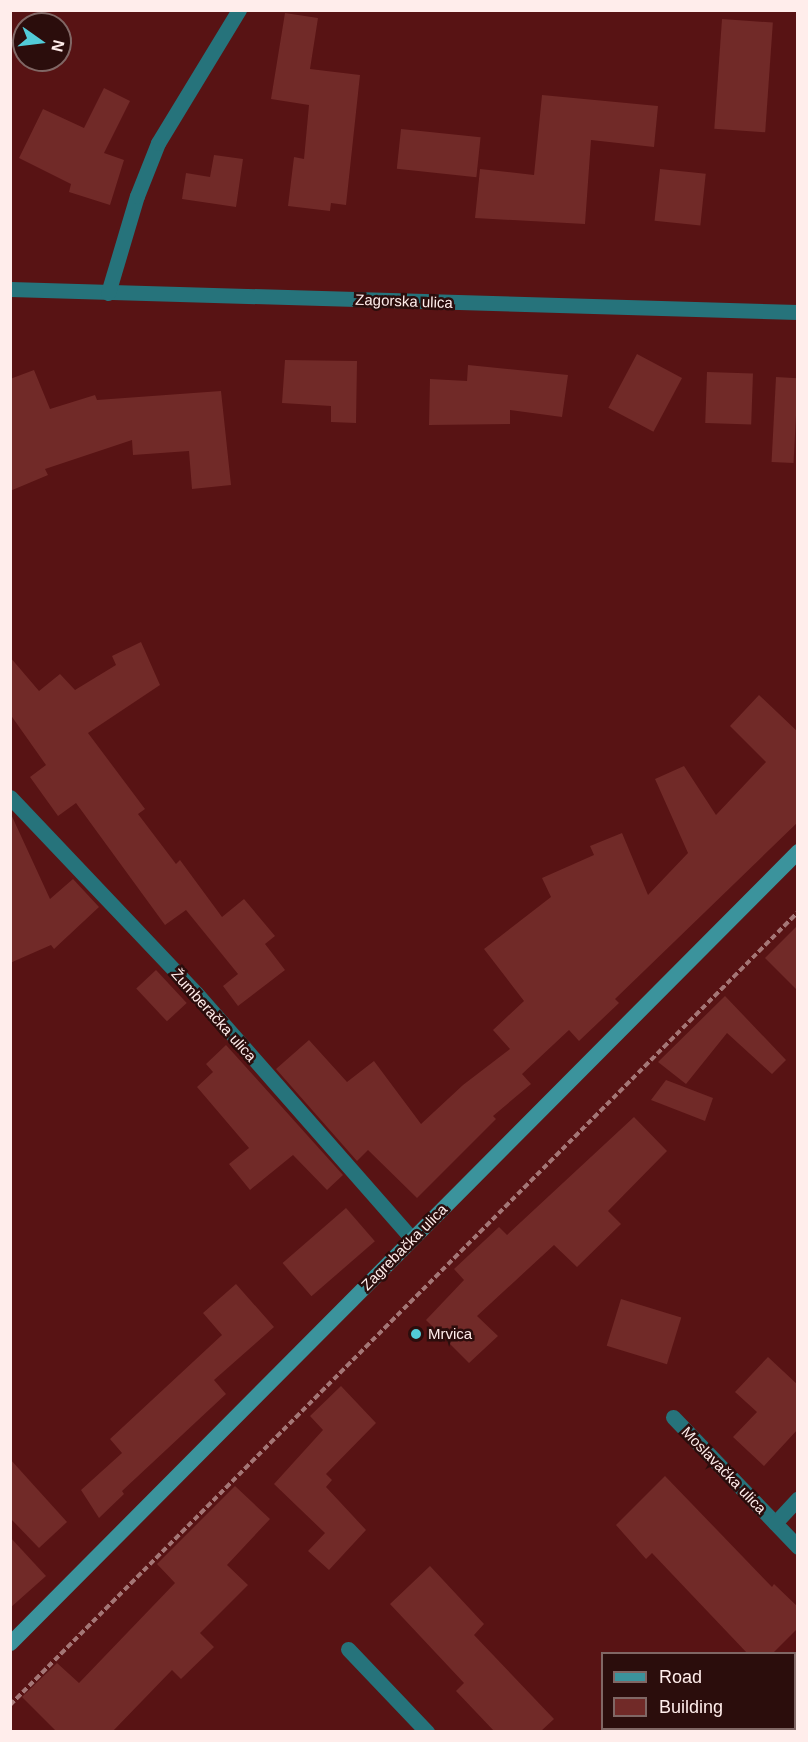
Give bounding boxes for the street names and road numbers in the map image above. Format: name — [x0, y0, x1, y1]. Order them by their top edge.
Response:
street label: Zagorska ulica — [355, 290, 453, 312]
street label: Žumberačka ulica — [168, 965, 260, 1065]
street label: Zagrebačka ulica — [357, 1200, 451, 1294]
street label: Moslavačka ulica — [678, 1423, 770, 1517]

